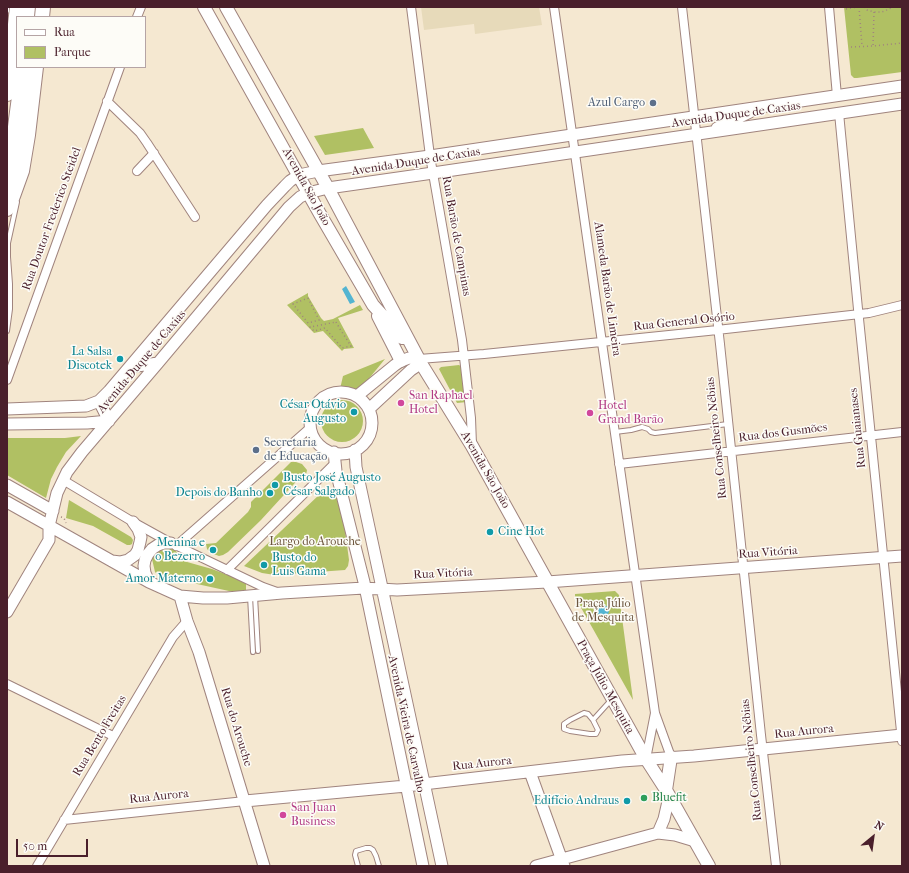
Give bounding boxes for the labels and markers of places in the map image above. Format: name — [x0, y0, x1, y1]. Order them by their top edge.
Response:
place label: Azul Cargo — [588, 96, 645, 110]
marker: Azul Cargo — [648, 98, 658, 108]
place label: La Salsa Discotek — [67, 345, 112, 373]
marker: La Salsa Discotek — [115, 354, 125, 364]
place label: San Raphael Hotel — [409, 389, 473, 417]
place label: César Otávio Augusto — [280, 398, 346, 426]
marker: San Raphael Hotel — [396, 398, 406, 408]
place label: Hotel Grand Barão — [598, 399, 663, 427]
marker: César Otávio Augusto — [349, 407, 359, 417]
marker: Hotel Grand Barão — [585, 408, 595, 418]
place label: Secretaria de Educação — [264, 436, 327, 464]
marker: Secretaria de Educação — [251, 445, 261, 455]
place label: Busto José Augusto César Salgado — [283, 471, 381, 499]
marker: Busto José Augusto César Salgado — [270, 480, 280, 490]
place label: Depois do Banho — [176, 486, 262, 500]
marker: Depois do Banho — [265, 488, 275, 498]
place label: Cine Hot — [498, 525, 545, 539]
marker: Cine Hot — [485, 527, 495, 537]
place label: Menina e o Bezerro — [155, 536, 205, 564]
marker: Menina e o Bezerro — [208, 545, 218, 555]
place label: Busto do Luis Gama — [272, 551, 326, 579]
marker: Busto do Luis Gama — [259, 560, 269, 570]
place label: Amor Materno — [126, 572, 202, 586]
marker: Amor Materno — [205, 574, 215, 584]
place label: Bluefit — [652, 791, 687, 805]
marker: Bluefit — [639, 793, 649, 803]
place label: Edifício Andraus — [534, 794, 619, 808]
marker: Edifício Andraus — [622, 796, 632, 806]
place label: San Juan Business — [291, 801, 336, 829]
marker: San Juan Business — [278, 810, 288, 820]

